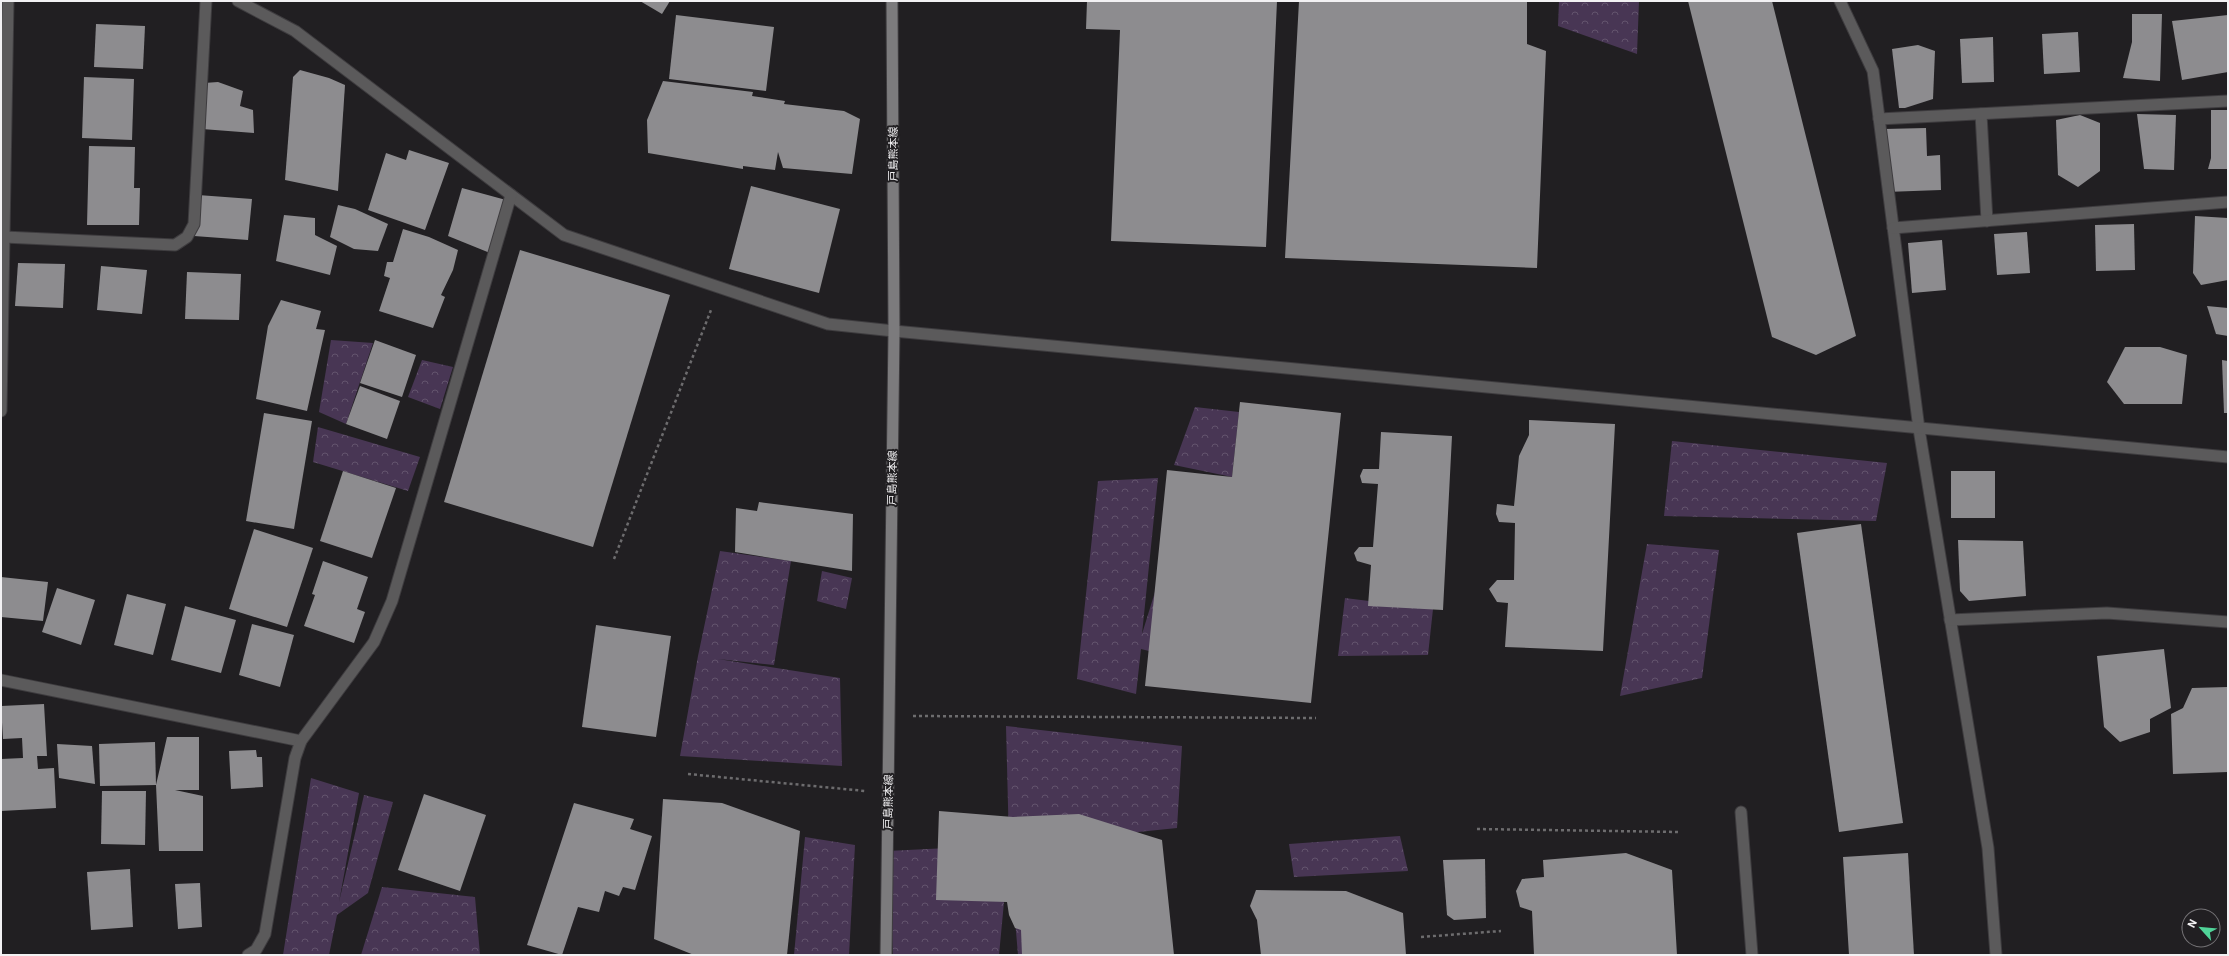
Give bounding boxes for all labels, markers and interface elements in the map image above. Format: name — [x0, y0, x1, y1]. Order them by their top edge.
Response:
street label: 戸島熊本線 — [886, 127, 900, 182]
street label: 戸島熊本線 — [885, 450, 899, 506]
street label: 戸島熊本線 — [881, 774, 895, 830]
north arrow — [2181, 908, 2221, 948]
text: N — [2184, 917, 2200, 930]

